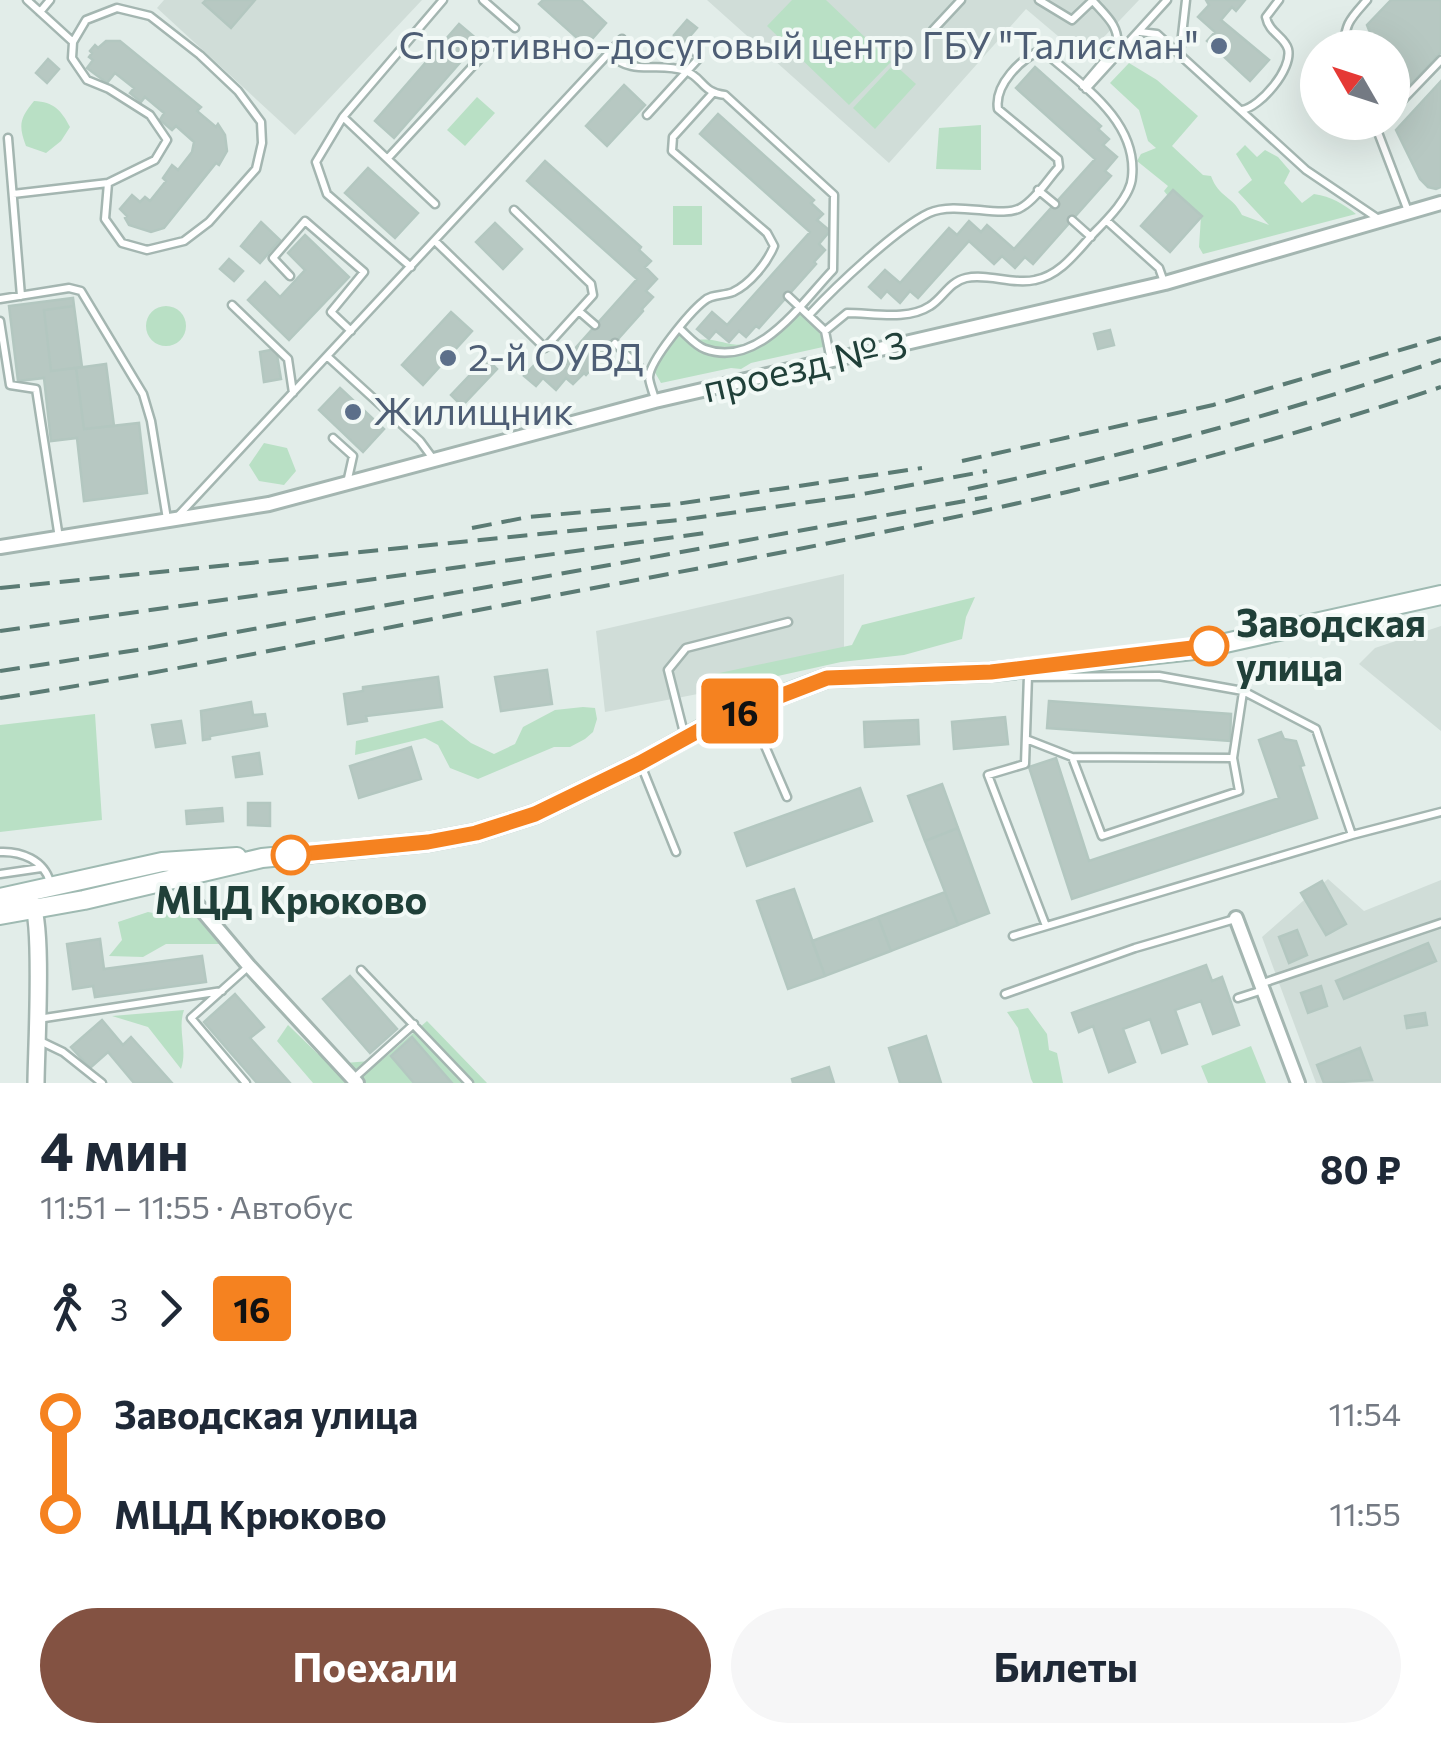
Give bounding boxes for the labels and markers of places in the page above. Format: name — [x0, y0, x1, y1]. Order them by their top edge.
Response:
place label: Спортивно-досуговый центр ГБУ "Талисман" — [399, 20, 1199, 67]
marker: Спортивно-досуговый центр ГБУ "Талисман" — [1208, 35, 1230, 57]
place label: 2-й ОУВД — [468, 332, 644, 379]
marker: 2-й ОУВД — [437, 347, 459, 369]
place label: Жилищник — [373, 386, 574, 433]
marker: Жилищник — [342, 401, 364, 423]
place label: Заводская улица — [1236, 598, 1426, 689]
marker: Заводская улица — [1190, 627, 1228, 665]
marker: МЦД Крюково — [272, 836, 310, 874]
place label: МЦД Крюково — [155, 875, 427, 922]

